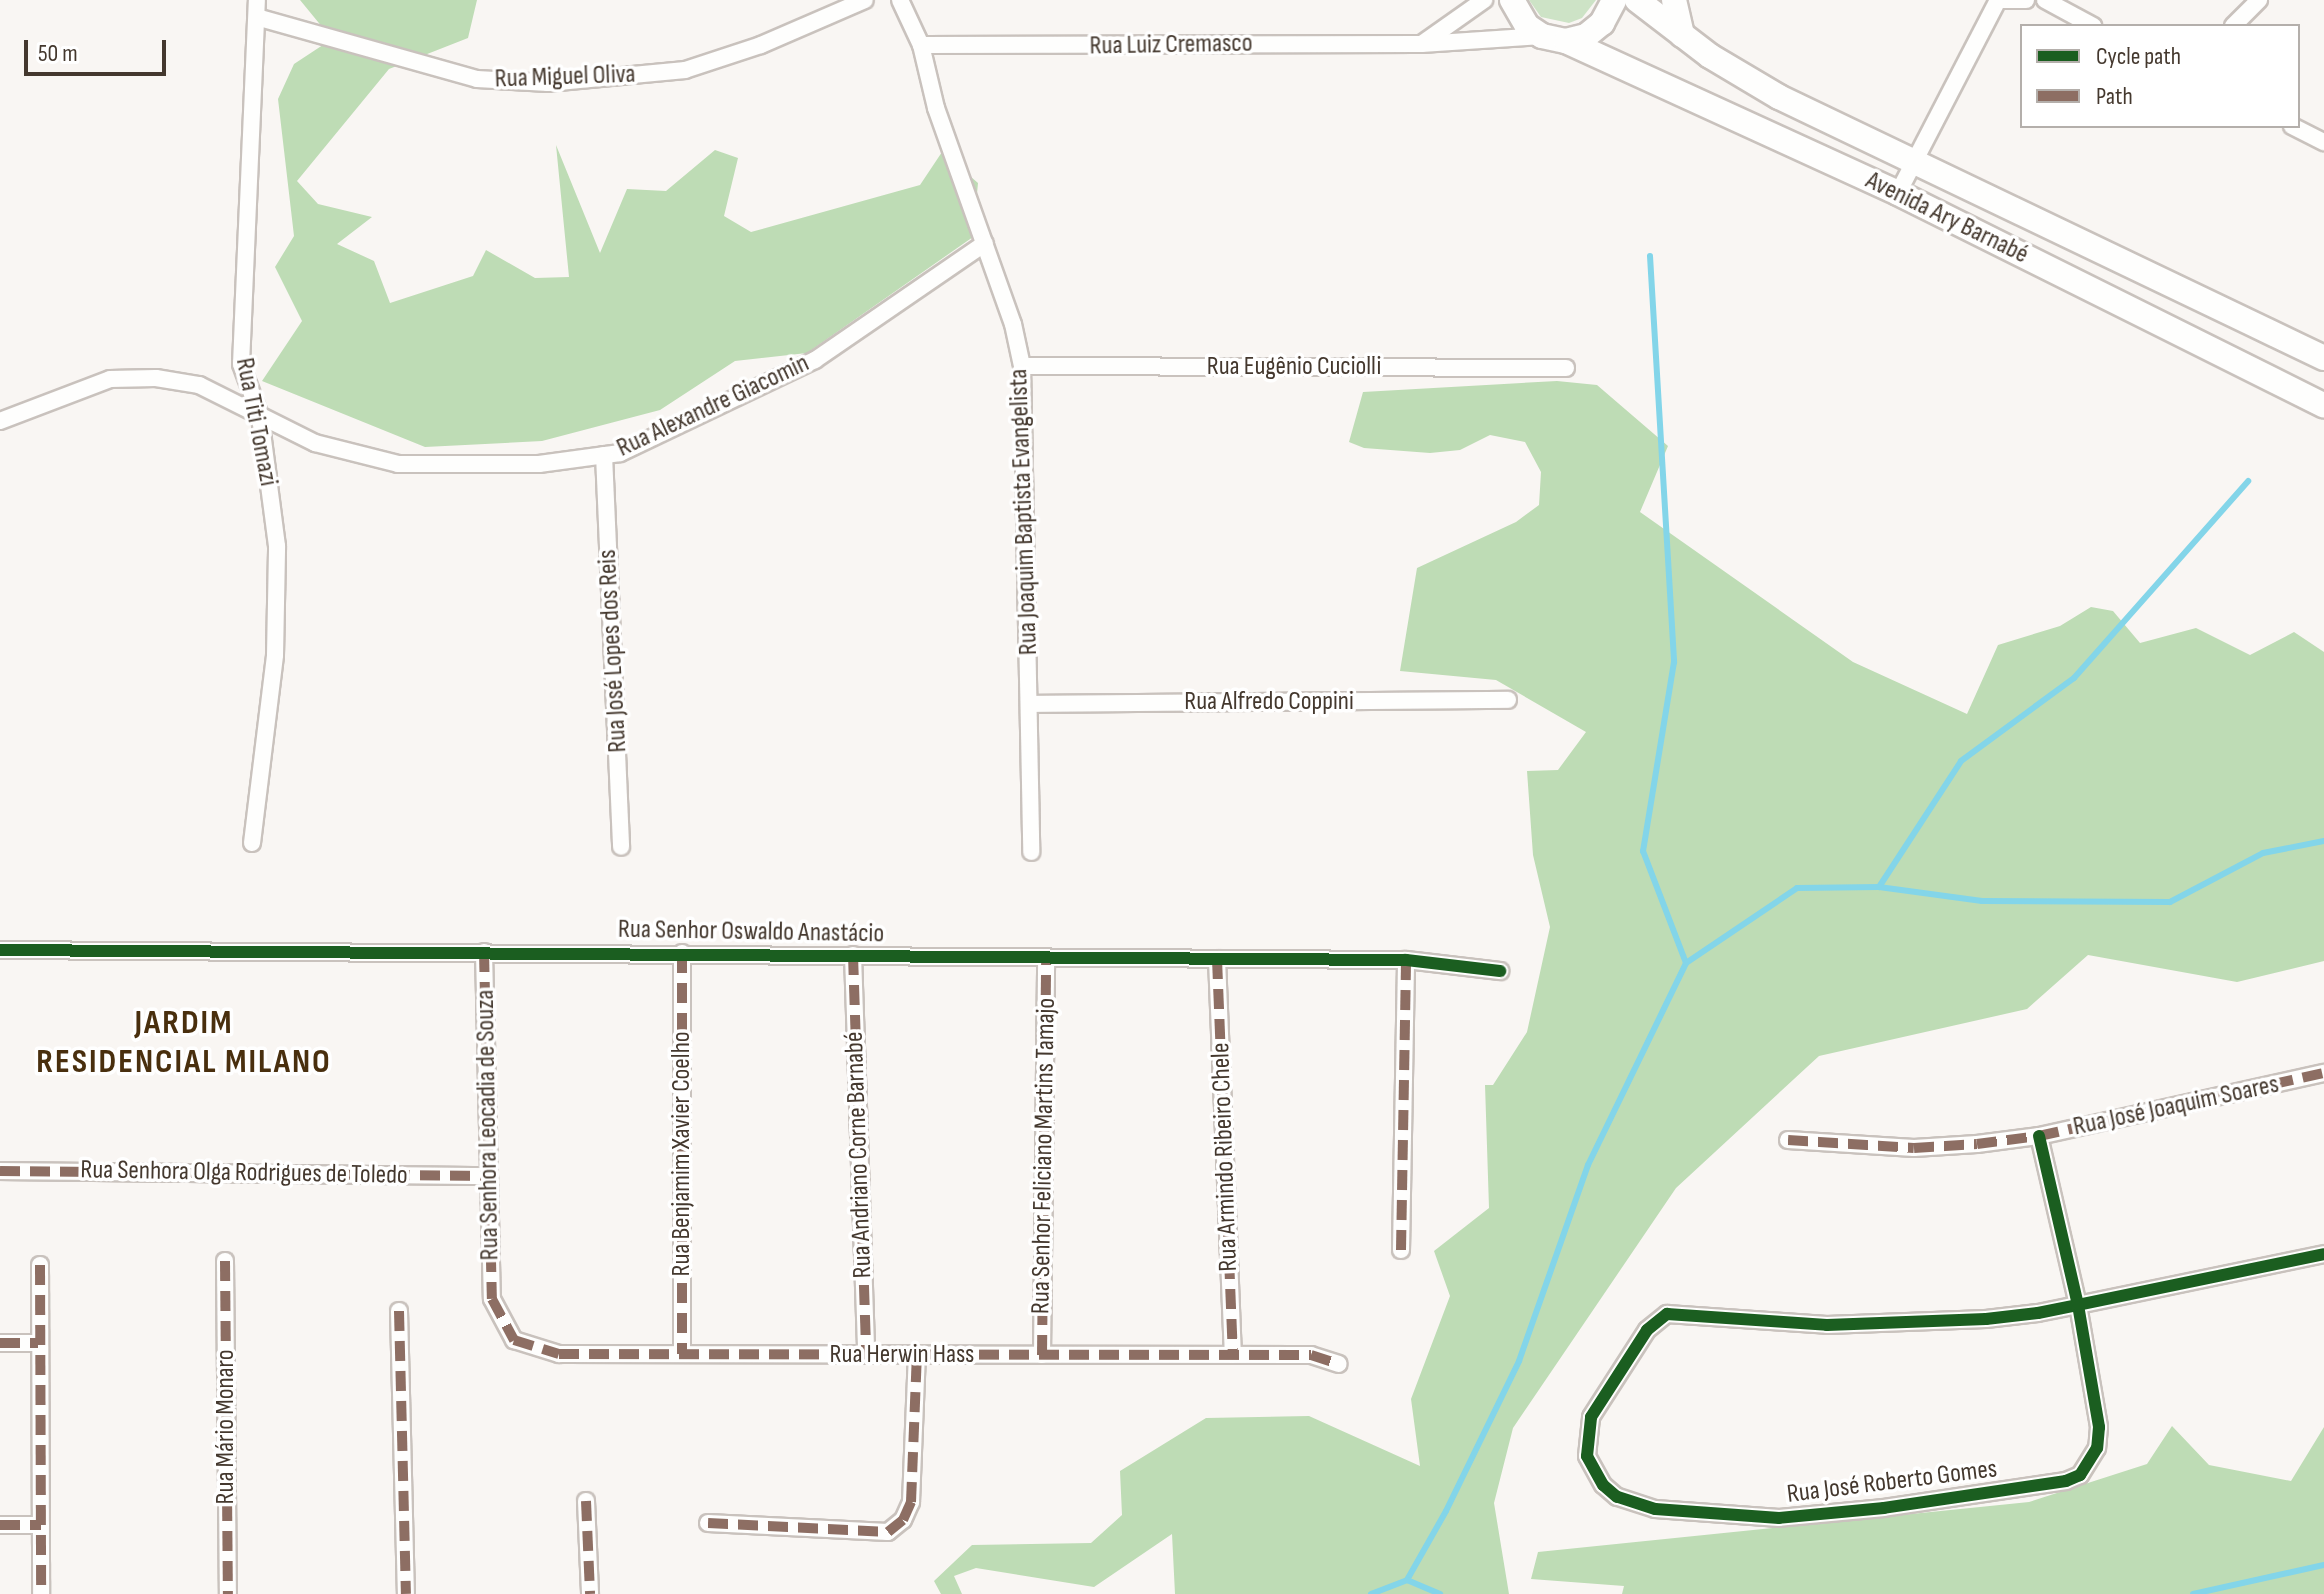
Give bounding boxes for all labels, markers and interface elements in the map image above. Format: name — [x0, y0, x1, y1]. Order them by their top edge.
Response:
scale bar — [28, 24, 170, 74]
legend — [2020, 24, 2300, 128]
street label: Rua Luiz Cremasco — [1089, 28, 1253, 62]
text: 50 m — [38, 39, 78, 68]
text: Cycle path — [2096, 42, 2181, 71]
street label: Rua Miguel Oliva — [494, 59, 636, 95]
text: Path — [2096, 82, 2133, 111]
street label: Avenida Ary Barnabé — [1861, 165, 2033, 271]
street label: Rua Alexandre Giacomin — [612, 348, 814, 464]
street label: Rua Eugênio Cuciolli — [1207, 351, 1381, 383]
street label: Rua Titi Tomazi — [228, 355, 284, 489]
street label: Rua Joaquim Baptista Evangelista — [1003, 368, 1045, 656]
street label: Rua José Lopes dos Reis — [592, 549, 634, 753]
street label: Rua Alfredo Coppini — [1184, 686, 1354, 718]
street label: Rua Senhor Oswaldo Anastácio — [618, 914, 884, 950]
street label: Rua Senhora Leocadia de Souza — [470, 989, 506, 1261]
street label: Rua Senhor Feliciano Martins Tamajo — [1026, 998, 1062, 1314]
district label: JARDIM RESIDENCIAL MILANO — [36, 1002, 332, 1082]
street label: Rua Benjamim Xavier Coelho — [666, 1031, 698, 1277]
street label: Rua Andriano Corne Barnabé — [839, 1031, 879, 1279]
street label: Rua Armindo Ribeiro Chele — [1205, 1042, 1245, 1272]
street label: Rua José Joaquim Soares — [2070, 1069, 2282, 1143]
street label: Rua Senhora Olga Rodrigues de Toledo — [80, 1155, 408, 1191]
street label: Rua Herwin Hass — [830, 1339, 974, 1371]
street label: Rua Mário Monaro — [210, 1350, 242, 1504]
street label: Rua José Roberto Gomes — [1785, 1454, 1999, 1510]

